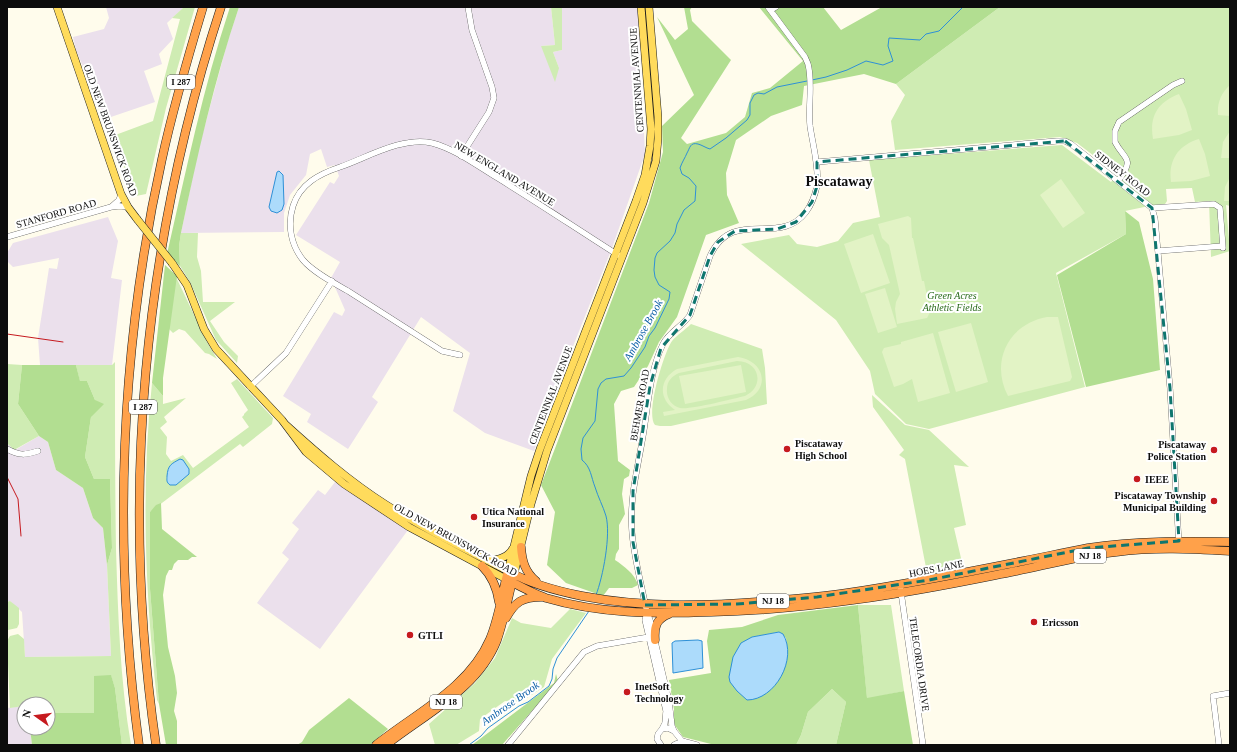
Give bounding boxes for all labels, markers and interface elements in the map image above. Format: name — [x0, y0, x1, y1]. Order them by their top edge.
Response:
street label: CENTENNIAL AVENUE — [627, 27, 646, 133]
street label: OLD NEW BRUNSWICK ROAD — [82, 63, 139, 197]
road number: I 287 — [167, 75, 195, 89]
street label: NEW ENGLAND AVENUE — [453, 139, 557, 208]
street label: SIDNEY ROAD — [1093, 148, 1153, 198]
district label: Piscataway — [806, 174, 872, 189]
street label: STANFORD ROAD — [15, 197, 97, 230]
park label: Green Acres Athletic Fields — [922, 290, 981, 313]
water label: Ambrose Brook — [621, 296, 665, 363]
street label: CENTENNIAL AVENUE — [527, 344, 574, 446]
street label: BEHMER ROAD — [628, 368, 651, 442]
road number: I 287 — [129, 400, 157, 414]
place label: Piscataway High School — [795, 438, 847, 461]
place label: Piscataway Police Station — [1147, 439, 1206, 462]
marker: Piscataway High School — [782, 444, 792, 454]
marker: Piscataway Police Station — [1209, 445, 1219, 455]
marker: IEEE — [1132, 474, 1142, 484]
place label: IEEE — [1145, 474, 1169, 485]
place label: Piscataway Township Municipal Building — [1115, 490, 1206, 513]
marker: Piscataway Township Municipal Building — [1209, 496, 1219, 506]
street label: OLD NEW BRUNSWICK ROAD — [392, 501, 519, 578]
place label: Utica National Insurance — [482, 506, 544, 529]
marker: Utica National Insurance — [469, 512, 479, 522]
road number: NJ 18 — [1074, 549, 1106, 563]
street label: HOES LANE — [908, 558, 964, 579]
road number: NJ 18 — [757, 594, 789, 608]
street label: TELECORDIA DRIVE — [907, 616, 932, 712]
marker: Ericsson — [1029, 617, 1039, 627]
place label: Ericsson — [1042, 617, 1079, 628]
marker: GTLI — [405, 630, 415, 640]
place label: GTLI — [418, 630, 443, 641]
water label: Ambrose Brook — [478, 678, 542, 728]
place label: InetSoft Technology — [635, 681, 684, 704]
marker: InetSoft Technology — [622, 687, 632, 697]
road number: NJ 18 — [430, 695, 462, 709]
north arrow — [16, 696, 56, 736]
text: N — [20, 708, 33, 719]

